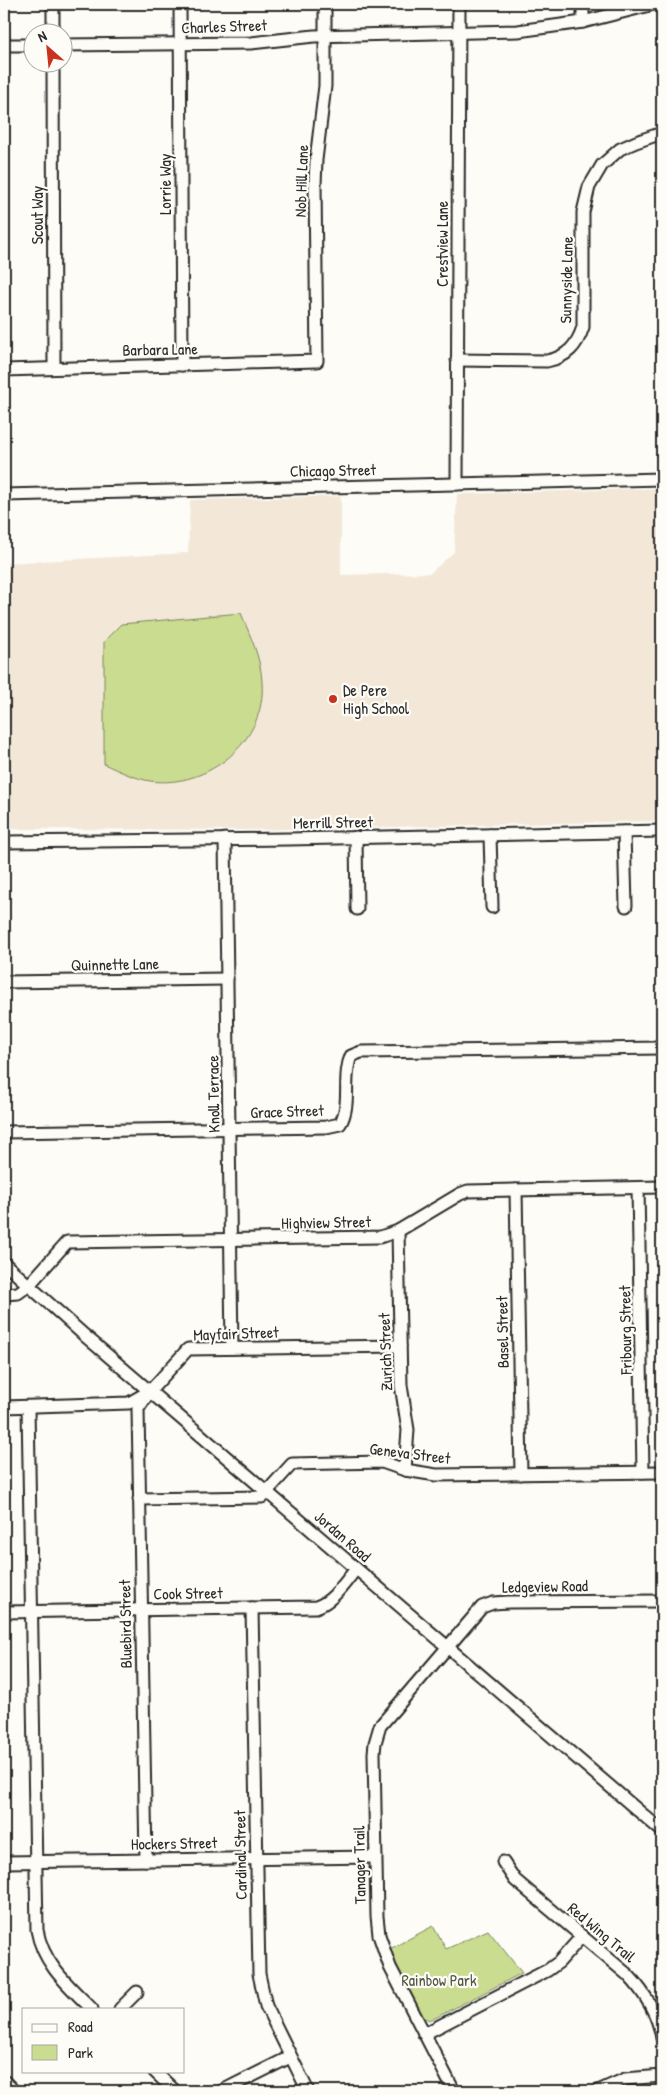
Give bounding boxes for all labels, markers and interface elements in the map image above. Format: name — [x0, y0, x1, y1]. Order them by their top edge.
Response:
street label: Charles Street — [181, 13, 268, 38]
north arrow — [22, 22, 72, 72]
text: N — [34, 26, 50, 46]
street label: Nob Hill Lane — [289, 144, 313, 218]
street label: Lorrie Way — [154, 153, 176, 215]
street label: Scout Way — [26, 186, 48, 244]
street label: Crestview Lane — [431, 200, 453, 287]
street label: Sunnyside Lane — [554, 236, 578, 324]
street label: Barbara Lane — [122, 337, 198, 361]
street label: Chicago Street — [290, 458, 377, 482]
place label: De Pere High School — [343, 679, 410, 719]
marker: De Pere High School — [327, 693, 339, 705]
street label: Merrill Street — [293, 810, 373, 834]
street label: Quinnette Lane — [71, 952, 160, 976]
street label: Knoll Terrace — [201, 1054, 225, 1133]
street label: Grace Street — [250, 1099, 325, 1123]
street label: Highview Street — [281, 1210, 371, 1234]
street label: Fribourg Street — [613, 1285, 637, 1376]
street label: Basel Street — [490, 1295, 514, 1368]
street label: Zurich Street — [373, 1312, 397, 1391]
street label: Mayfair Street — [193, 1321, 279, 1345]
street label: Geneva Street — [368, 1437, 452, 1469]
street label: Jordan Road — [310, 1505, 376, 1567]
street label: Ledgeview Road — [502, 1574, 588, 1598]
street label: Bluebird Street — [113, 1579, 137, 1669]
street label: Cook Street — [153, 1581, 223, 1605]
street label: Cardinal Street — [228, 1809, 252, 1900]
street label: Tanager Trail — [347, 1825, 371, 1904]
street label: Hockers Street — [131, 1831, 218, 1855]
street label: Red Wing Trail — [563, 1897, 641, 1968]
park label: Rainbow Park — [401, 1969, 477, 1991]
legend — [22, 2008, 185, 2072]
text: Road — [68, 2016, 93, 2037]
text: Park — [68, 2042, 93, 2063]

